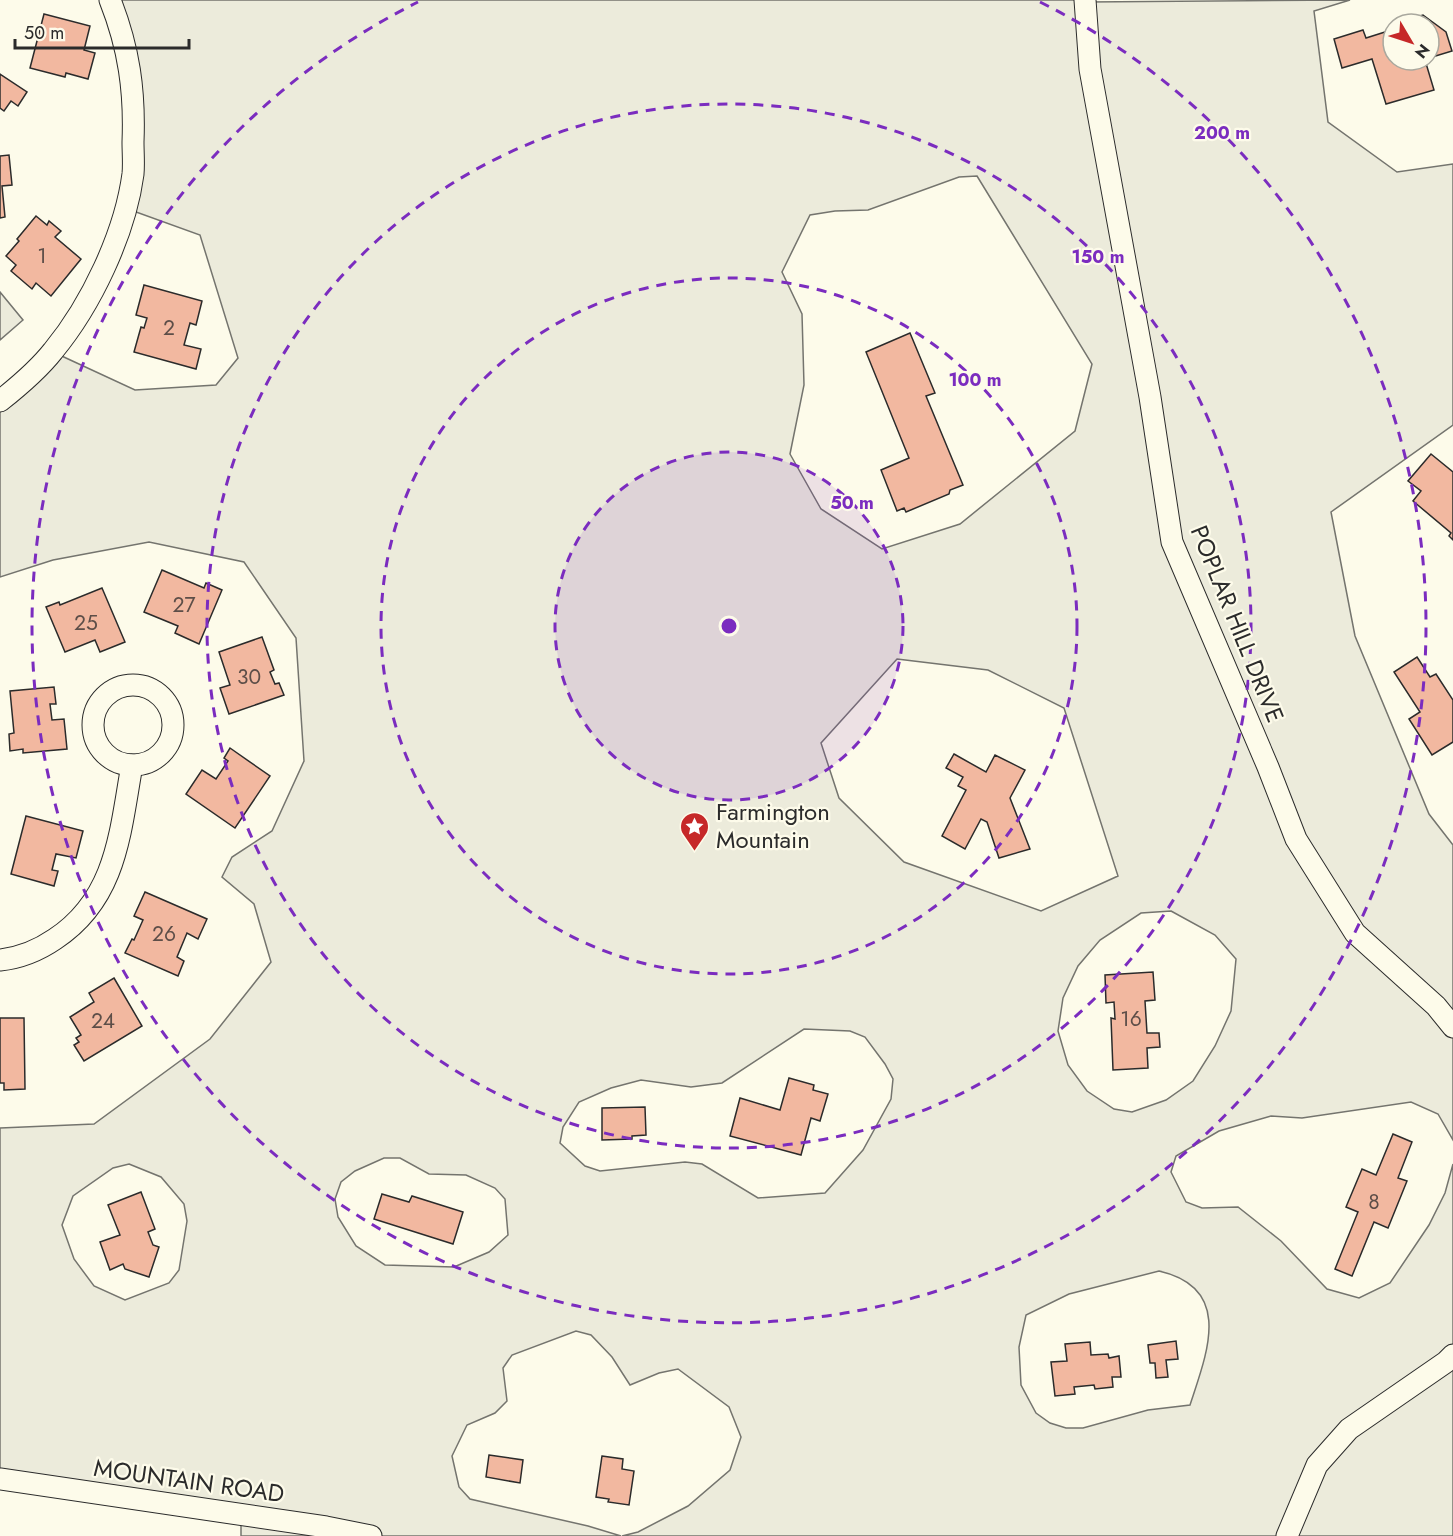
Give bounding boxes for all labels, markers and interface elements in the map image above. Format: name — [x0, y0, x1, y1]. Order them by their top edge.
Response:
scale bar — [15, 12, 189, 50]
north arrow — [1381, 12, 1441, 72]
text: 50 m — [24, 20, 64, 46]
text: N — [1409, 39, 1435, 63]
text: 200 m — [1194, 120, 1250, 146]
house number: 1 — [37, 241, 47, 271]
text: 150 m — [1072, 244, 1124, 270]
house number: 2 — [163, 313, 175, 343]
text: 100 m — [948, 367, 1002, 393]
text: 50 m — [830, 490, 874, 516]
street label: POPLAR HILL DRIVE — [1182, 520, 1293, 728]
house number: 27 — [173, 590, 195, 620]
house number: 25 — [74, 608, 98, 638]
centre of rings — [719, 616, 739, 636]
house number: 30 — [237, 662, 261, 692]
place label: Farmington Mountain — [716, 794, 830, 857]
place icon: Farmington Mountain — [679, 810, 711, 852]
house number: 26 — [152, 919, 176, 949]
house number: 16 — [1120, 1004, 1142, 1034]
house number: 24 — [91, 1006, 115, 1036]
house number: 8 — [1368, 1187, 1380, 1217]
street label: MOUNTAIN ROAD — [91, 1450, 287, 1511]

